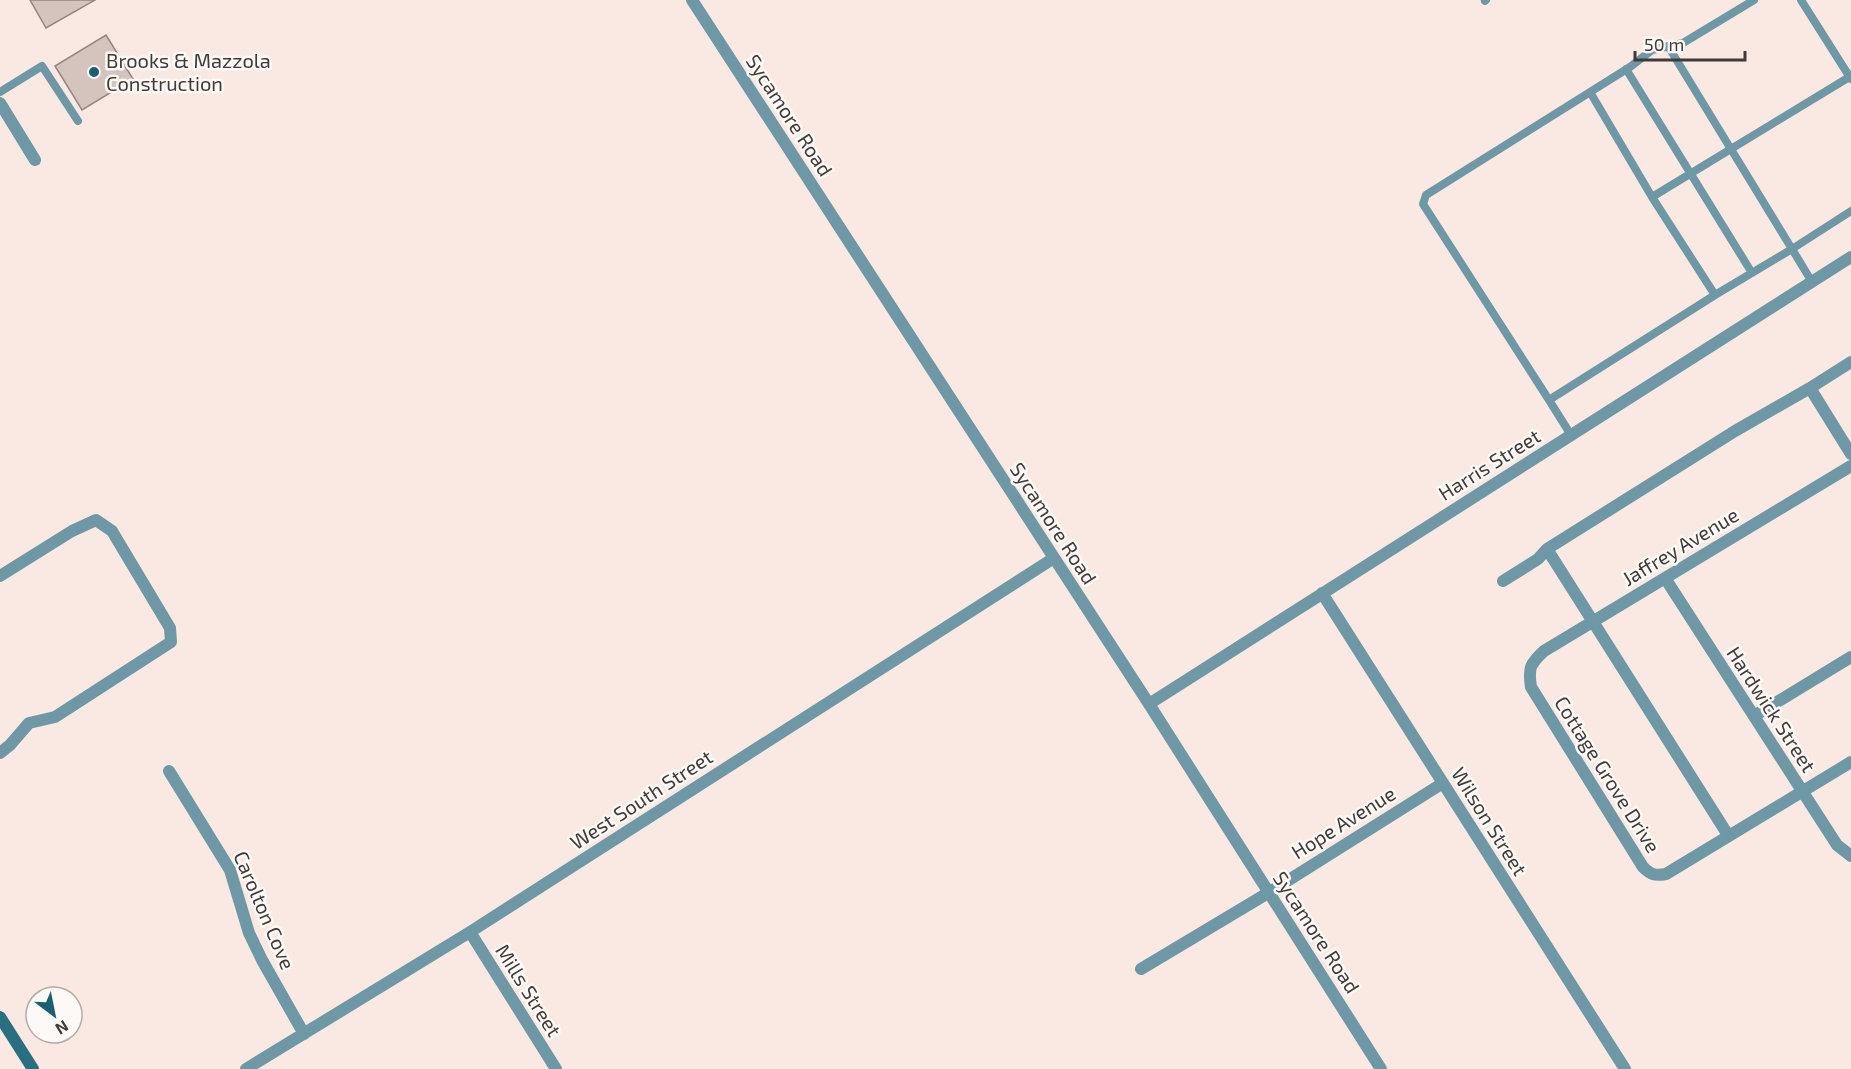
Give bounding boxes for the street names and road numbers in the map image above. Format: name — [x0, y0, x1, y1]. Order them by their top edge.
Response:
street label: Sycamore Road — [742, 50, 838, 180]
street label: Harris Street — [1434, 423, 1545, 505]
street label: Sycamore Road — [1006, 458, 1102, 588]
street label: Jaffrey Avenue — [1617, 502, 1743, 590]
street label: Hardwick Street — [1722, 642, 1822, 777]
street label: Cottage Grove Drive — [1550, 691, 1666, 857]
street label: West South Street — [565, 744, 717, 854]
street label: Wilson Street — [1447, 762, 1533, 880]
street label: Hope Avenue — [1287, 781, 1399, 863]
street label: Carolton Cove — [229, 847, 301, 973]
street label: Sycamore Road — [1269, 867, 1365, 997]
street label: Mills Street — [491, 939, 567, 1041]

